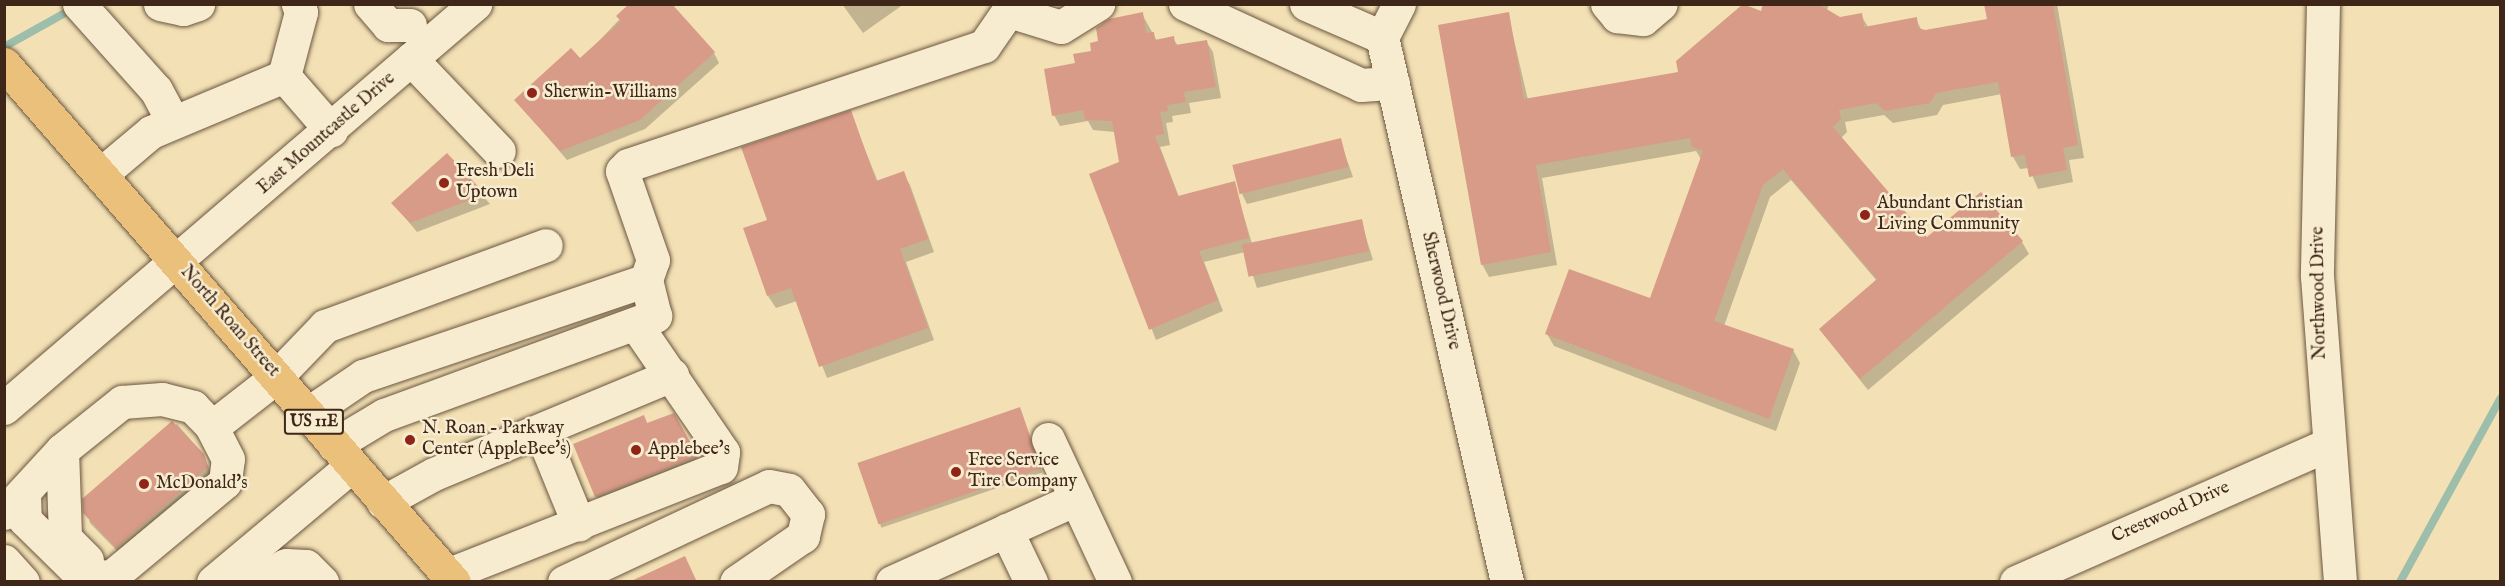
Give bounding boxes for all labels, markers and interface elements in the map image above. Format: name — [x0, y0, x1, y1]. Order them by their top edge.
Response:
street label: East Mountcastle Drive — [254, 68, 400, 200]
place label: Sherwin-Williams — [544, 82, 677, 104]
marker: Sherwin-Williams — [525, 86, 539, 100]
place label: Fresh Deli Uptown — [456, 162, 534, 204]
marker: Fresh Deli Uptown — [437, 176, 451, 190]
place label: Abundant Christian Living Community — [1877, 194, 2023, 236]
marker: Abundant Christian Living Community — [1858, 208, 1872, 222]
street label: Northwood Drive — [2308, 226, 2332, 360]
street label: Sherwood Drive — [1416, 230, 1464, 352]
street label: North Roan Street — [175, 262, 283, 382]
road number: US 11E — [282, 409, 346, 435]
place label: N. Roan - Parkway Center (AppleBee's) — [422, 419, 571, 462]
marker: N. Roan - Parkway Center (AppleBee's) — [403, 433, 417, 447]
place label: Applebee's — [648, 439, 730, 461]
marker: Applebee's — [629, 443, 643, 457]
place label: Free Service Tire Company — [968, 451, 1077, 494]
marker: Free Service Tire Company — [949, 465, 963, 479]
place label: McDonald's — [156, 473, 248, 495]
marker: McDonald's — [137, 477, 151, 491]
street label: Crestwood Drive — [2109, 477, 2233, 549]

